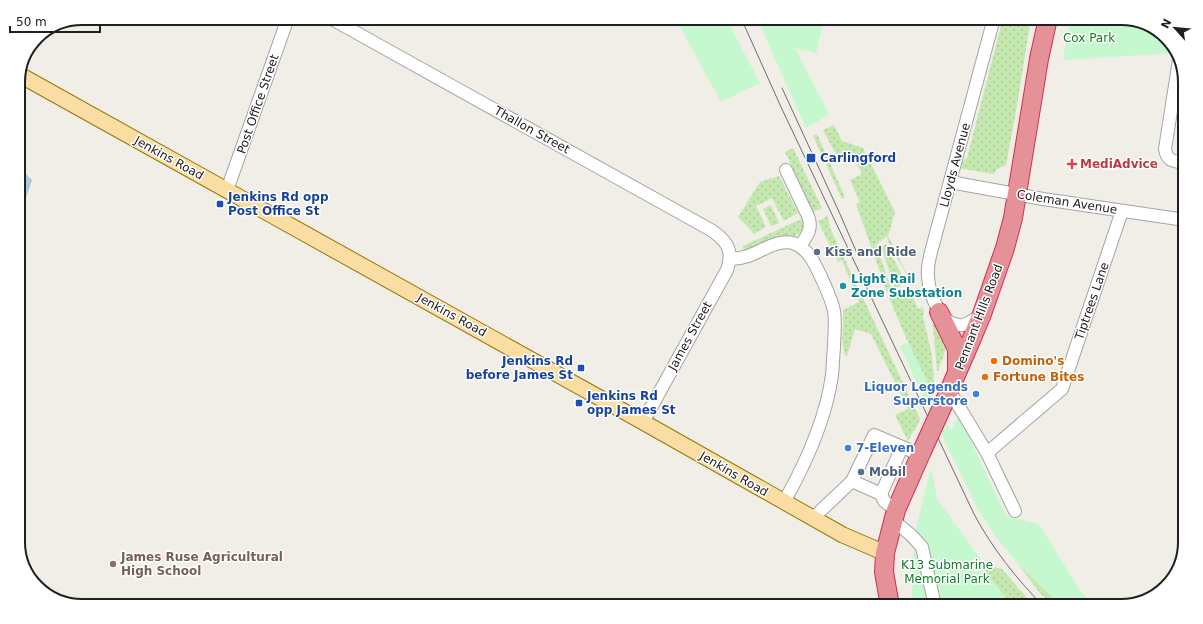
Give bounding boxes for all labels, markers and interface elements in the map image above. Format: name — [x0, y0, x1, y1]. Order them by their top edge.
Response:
scale bar — [10, 8, 100, 34]
north arrow — [1155, 8, 1195, 48]
text: 50 m — [16, 15, 47, 29]
text: N — [1159, 17, 1174, 31]
park label: Cox Park — [1063, 31, 1115, 45]
street label: Post Office Street — [234, 52, 282, 156]
street label: Thallon Street — [491, 103, 572, 157]
street label: Lloyds Avenue — [937, 121, 973, 209]
street label: Jenkins Road — [131, 133, 206, 183]
place label: Carlingford — [820, 151, 896, 165]
marker: Carlingford — [805, 152, 817, 164]
place label: MediAdvice — [1080, 157, 1158, 171]
marker: MediAdvice — [1067, 159, 1077, 169]
street label: Coleman Avenue — [1016, 187, 1118, 217]
place label: Jenkins Rd opp Post Office St — [227, 190, 329, 218]
marker: Jenkins Rd opp Post Office St — [215, 199, 225, 209]
place label: Kiss and Ride — [825, 245, 916, 259]
marker: Kiss and Ride — [812, 247, 822, 257]
street label: Tiptrees Lane — [1072, 260, 1112, 343]
street label: Pennant Hills Road — [952, 262, 1006, 372]
place label: Light Rail Zone Substation — [851, 272, 962, 300]
marker: Light Rail Zone Substation — [838, 281, 848, 291]
street label: Jenkins Road — [414, 290, 489, 340]
street label: James Street — [665, 299, 715, 374]
place label: Jenkins Rd before James St — [466, 354, 573, 382]
place label: Domino's — [1002, 354, 1064, 368]
marker: Domino's — [989, 356, 999, 366]
marker: Jenkins Rd before James St — [576, 363, 586, 373]
place label: Fortune Bites — [993, 370, 1084, 384]
marker: Fortune Bites — [980, 372, 990, 382]
place label: Liquor Legends Superstore — [864, 380, 968, 408]
place label: Jenkins Rd opp James St — [586, 389, 676, 417]
marker: Liquor Legends Superstore — [971, 389, 981, 399]
marker: Jenkins Rd opp James St — [574, 398, 584, 408]
place label: 7-Eleven — [856, 441, 914, 455]
marker: 7-Eleven — [843, 443, 853, 453]
street label: Jenkins Road — [696, 448, 771, 499]
place label: Mobil — [869, 465, 906, 479]
marker: Mobil — [856, 467, 866, 477]
place label: James Ruse Agricultural High School — [120, 550, 283, 578]
park label: K13 Submarine Memorial Park — [901, 558, 993, 586]
marker: James Ruse Agricultural High School — [108, 559, 118, 569]

